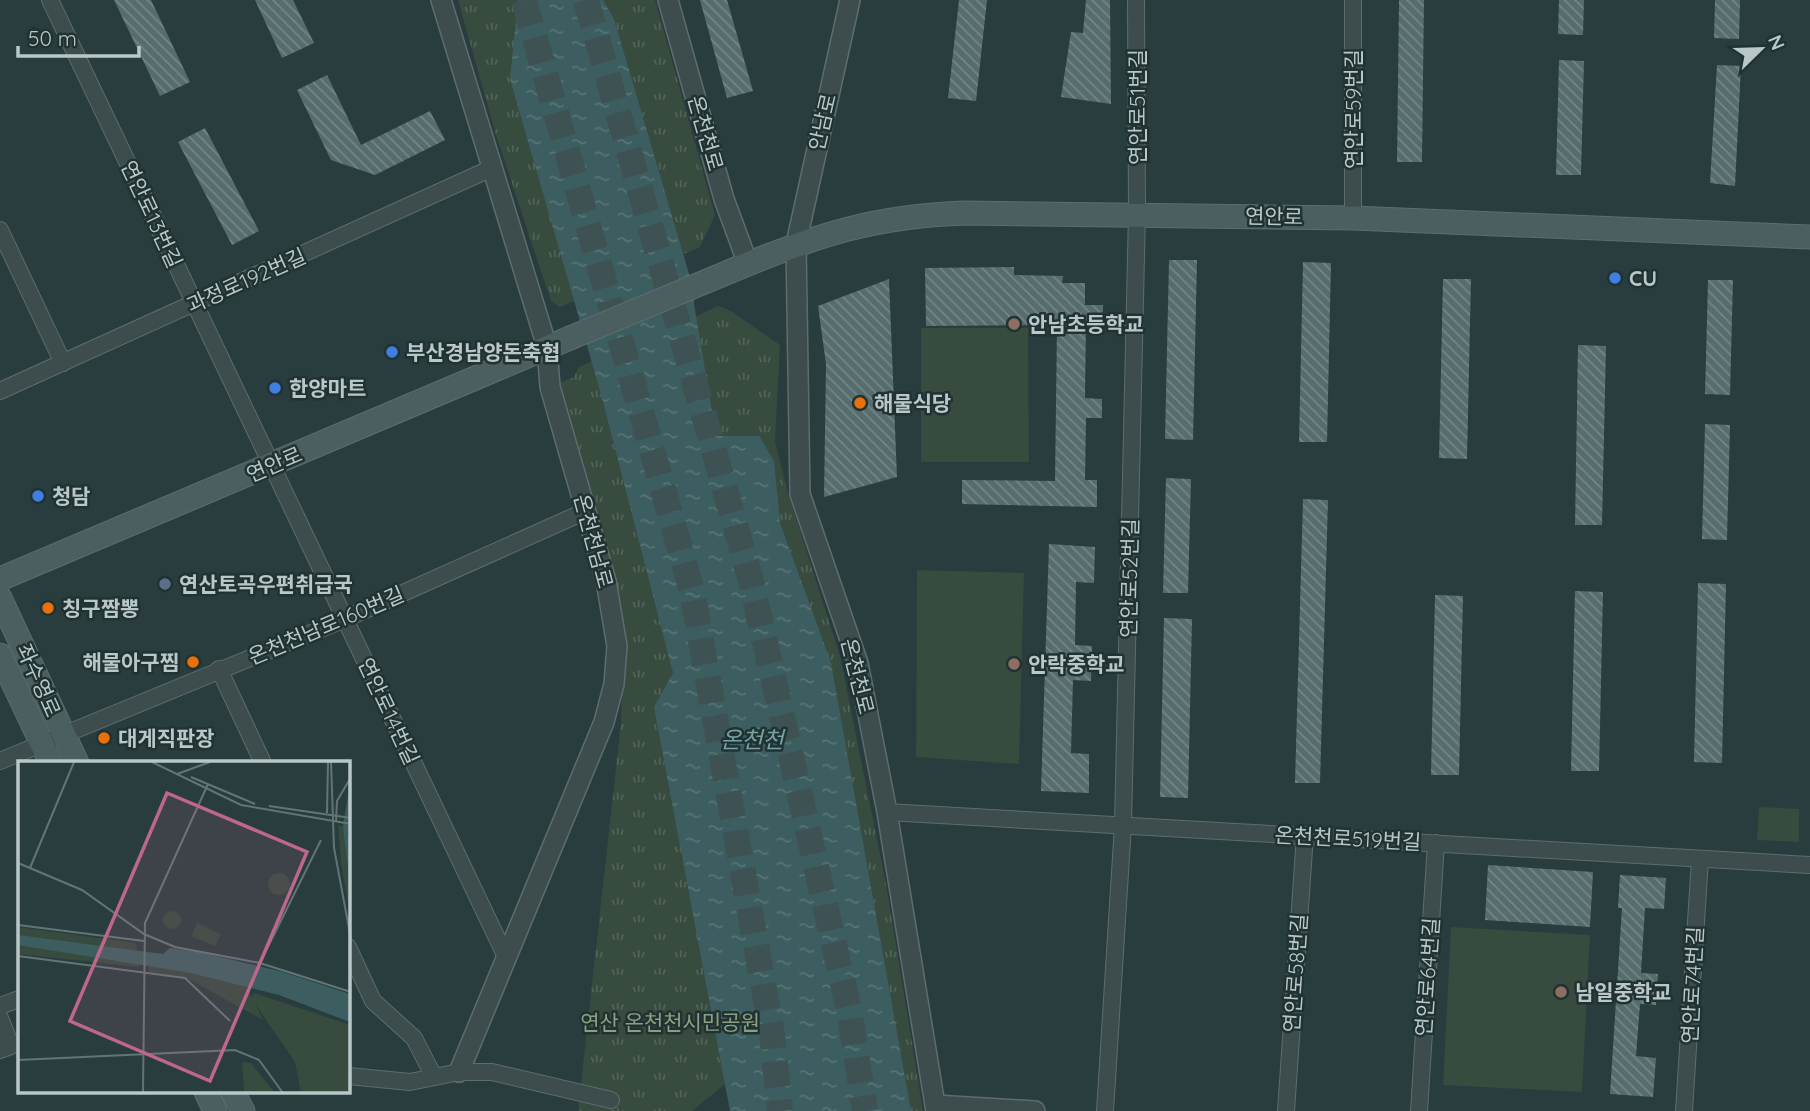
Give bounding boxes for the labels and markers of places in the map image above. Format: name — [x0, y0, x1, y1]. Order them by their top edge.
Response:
place label: CU — [1629, 265, 1657, 291]
marker: CU — [1607, 270, 1623, 286]
place label: 안남초등학교 — [1028, 311, 1144, 337]
marker: 안남초등학교 — [1006, 316, 1022, 332]
place label: 부산경남양돈축협 — [406, 339, 561, 365]
marker: 부산경남양돈축협 — [384, 344, 400, 360]
place label: 한양마트 — [289, 375, 366, 401]
marker: 한양마트 — [267, 380, 283, 396]
place label: 해물식당 — [874, 390, 951, 416]
marker: 해물식당 — [852, 395, 868, 411]
place label: 청담 — [52, 483, 91, 509]
marker: 청담 — [30, 488, 46, 504]
place label: 연산토곡우편취급국 — [179, 571, 353, 597]
marker: 연산토곡우편취급국 — [157, 576, 173, 592]
place label: 칭구짬뽕 — [62, 595, 139, 621]
marker: 칭구짬뽕 — [40, 600, 56, 616]
place label: 해물아구찜 — [82, 649, 179, 675]
place label: 안락중학교 — [1028, 651, 1125, 677]
marker: 해물아구찜 — [185, 654, 201, 670]
marker: 안락중학교 — [1006, 656, 1022, 672]
place label: 대게직판장 — [118, 725, 215, 751]
marker: 대게직판장 — [96, 730, 112, 746]
place label: 남일중학교 — [1575, 979, 1672, 1005]
marker: 남일중학교 — [1553, 984, 1569, 1000]

